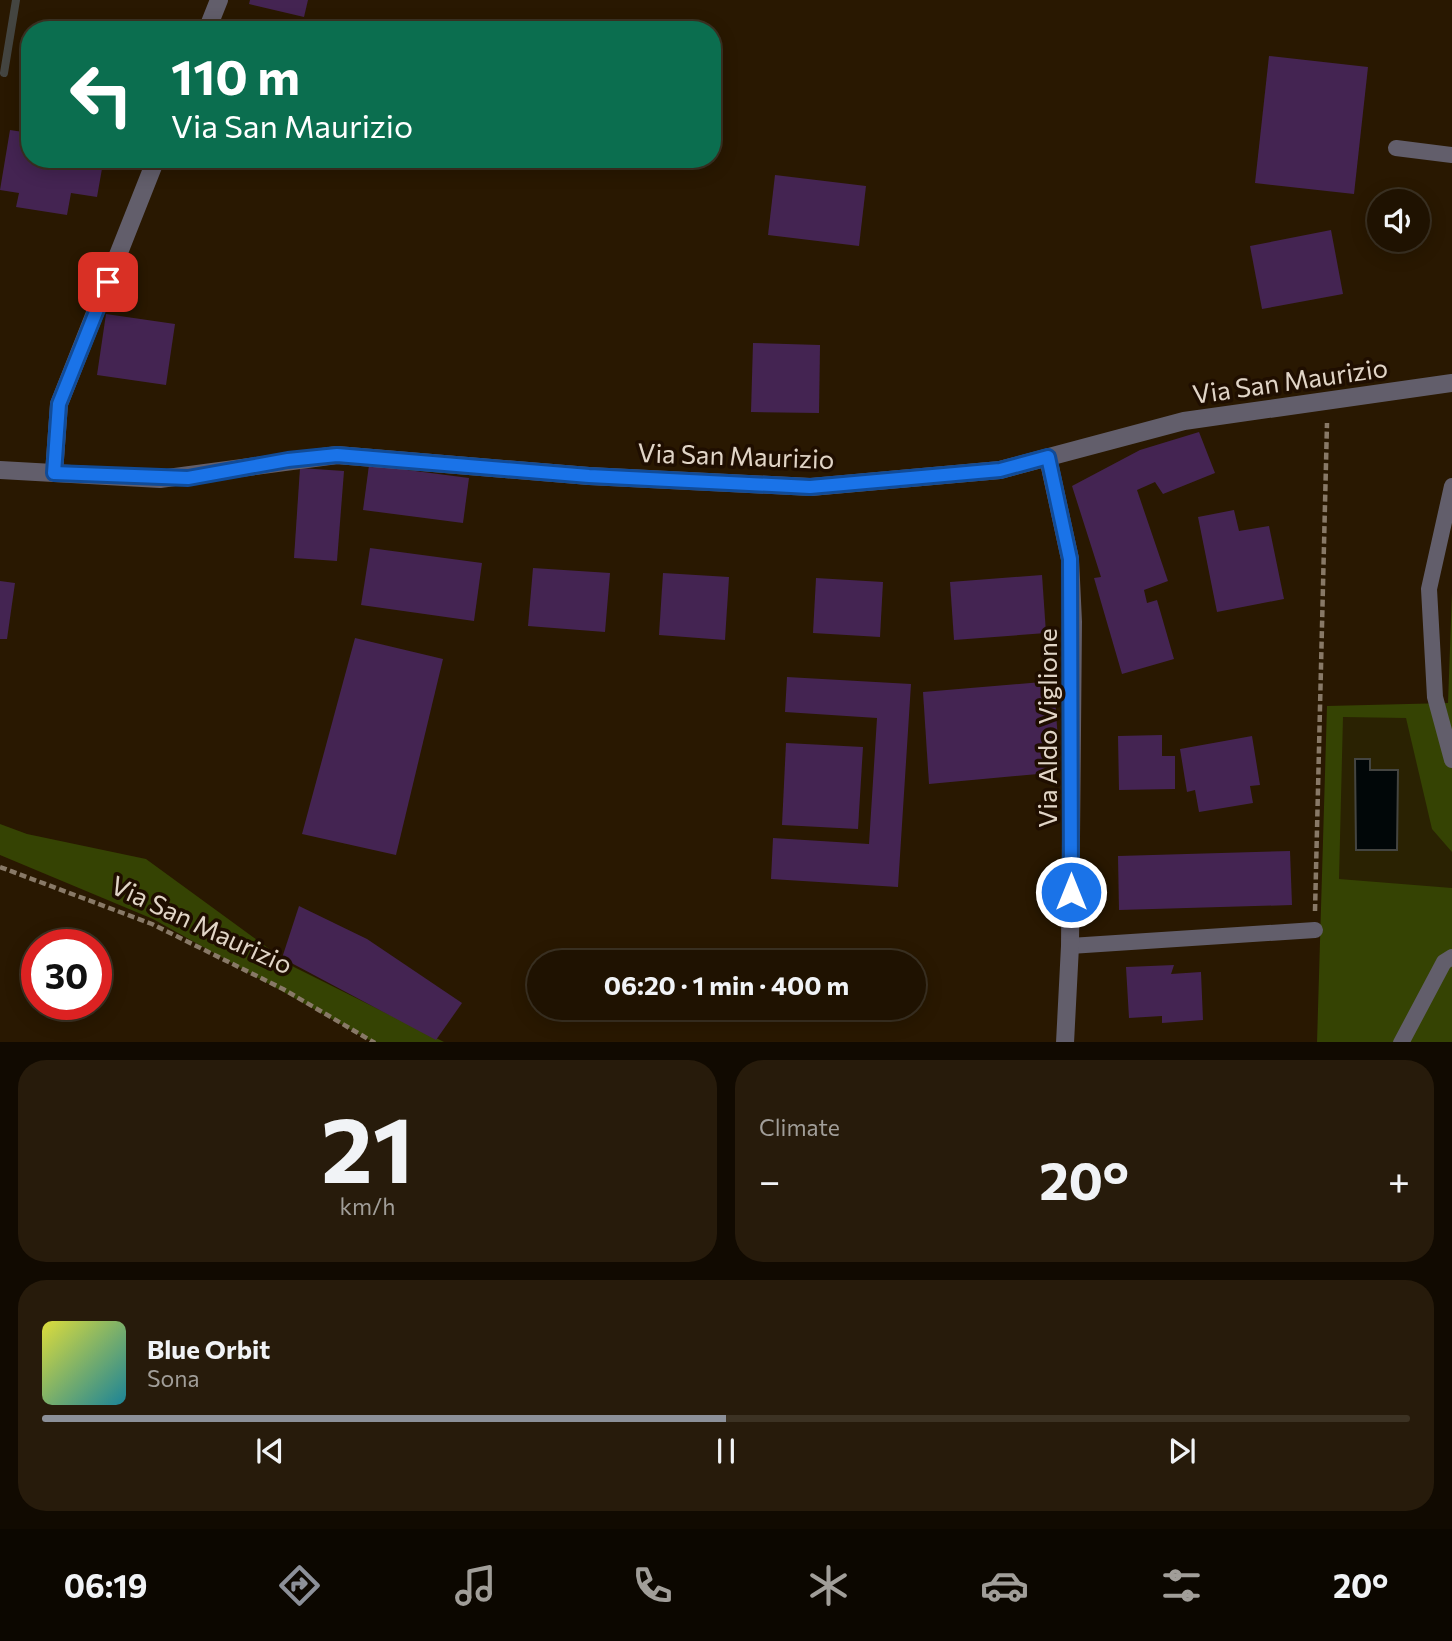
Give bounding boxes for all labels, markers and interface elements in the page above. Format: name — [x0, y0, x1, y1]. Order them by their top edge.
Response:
text: 110 m — [171, 45, 300, 105]
icon: left — [56, 49, 147, 140]
text: Via San Maurizio — [171, 105, 413, 145]
map controls — [1367, 189, 1430, 252]
button: sound — [1367, 189, 1430, 252]
pin — [78, 252, 138, 312]
icon: arrive — [89, 263, 127, 301]
street label: Via San Maurizio — [1190, 351, 1390, 409]
street label: Via San Maurizio — [637, 436, 835, 474]
street label: Via Aldo Viglione — [1031, 628, 1062, 828]
position arrow — [1034, 855, 1108, 929]
street label: Via San Maurizio — [106, 868, 298, 980]
speed limit sign: 30 — [21, 929, 112, 1020]
text: 06:20 · 1 min · 400 m — [604, 969, 849, 1000]
text: 21 — [321, 1090, 414, 1202]
text: Climate — [759, 1113, 840, 1141]
text: 20° — [1039, 1147, 1129, 1211]
text: − — [759, 1156, 781, 1203]
text: + — [1388, 1156, 1410, 1203]
text: km/h — [340, 1192, 395, 1220]
text: Blue Orbit — [147, 1333, 270, 1364]
text: Sona — [147, 1364, 199, 1392]
icon: previous — [251, 1432, 289, 1470]
icon: pause — [707, 1432, 745, 1470]
icon: next — [1163, 1432, 1201, 1470]
icon: directions — [275, 1561, 324, 1610]
icon: music — [451, 1561, 500, 1610]
icon: phone — [628, 1561, 677, 1610]
icon: climate — [804, 1561, 853, 1610]
icon: car — [980, 1561, 1029, 1610]
icon: filters — [1157, 1561, 1206, 1610]
text: 06:19 — [64, 1565, 147, 1605]
text: 20° — [1333, 1565, 1388, 1605]

